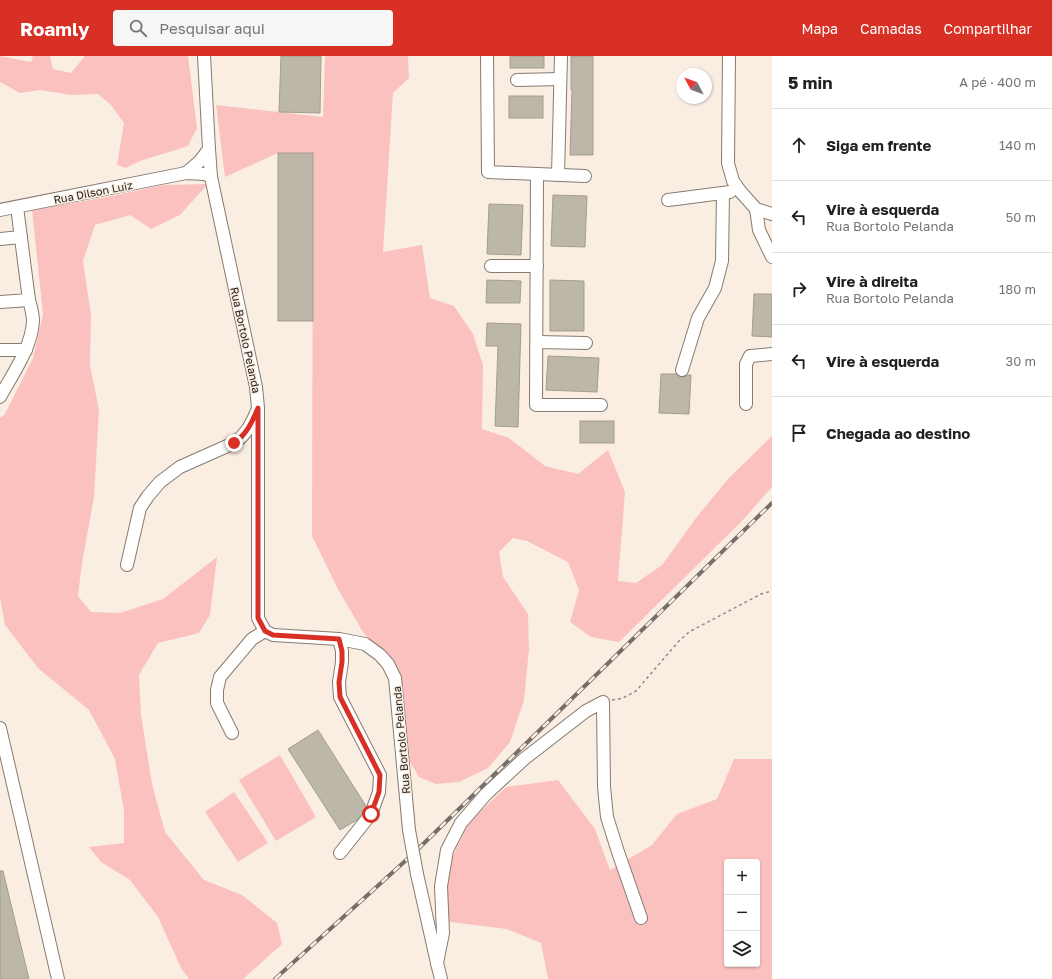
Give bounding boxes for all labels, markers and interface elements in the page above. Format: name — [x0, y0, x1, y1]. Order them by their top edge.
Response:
search box — [113, 10, 393, 46]
text: Roamly — [20, 17, 89, 40]
icon: search — [127, 17, 149, 39]
text: Pesquisar aqui — [159, 19, 265, 37]
text: Mapa — [801, 20, 838, 37]
text: Camadas — [860, 20, 922, 37]
text: Compartilhar — [944, 20, 1032, 37]
north arrow — [676, 68, 712, 104]
text: 5 min — [788, 72, 832, 93]
text: A pé · 400 m — [959, 74, 1036, 90]
icon: ahead — [788, 134, 810, 156]
text: Siga em frente — [826, 136, 931, 154]
text: 140 m — [999, 137, 1036, 153]
street label: Rua Dilson Luiz — [52, 178, 134, 206]
text: Vire à esquerda — [826, 200, 939, 218]
icon: left — [788, 206, 810, 228]
text: 50 m — [1006, 209, 1036, 225]
text: Rua Bortolo Pelanda — [826, 218, 954, 234]
text: Vire à direita — [826, 272, 918, 290]
icon: right — [788, 278, 810, 300]
text: 180 m — [999, 281, 1036, 297]
street label: Rua Bortolo Pelanda — [228, 286, 264, 394]
text: Rua Bortolo Pelanda — [826, 290, 954, 306]
icon: left — [788, 350, 810, 372]
text: Vire à esquerda — [826, 352, 939, 370]
text: 30 m — [1006, 353, 1036, 369]
icon: arrive — [788, 422, 810, 444]
text: Chegada ao destino — [826, 424, 970, 442]
route end — [225, 434, 243, 452]
street label: Rua Bortolo Pelanda — [390, 686, 412, 794]
route start — [362, 805, 380, 823]
map controls — [724, 859, 760, 967]
button: + — [724, 859, 760, 895]
button: − — [724, 895, 760, 931]
button: layers — [724, 931, 760, 967]

